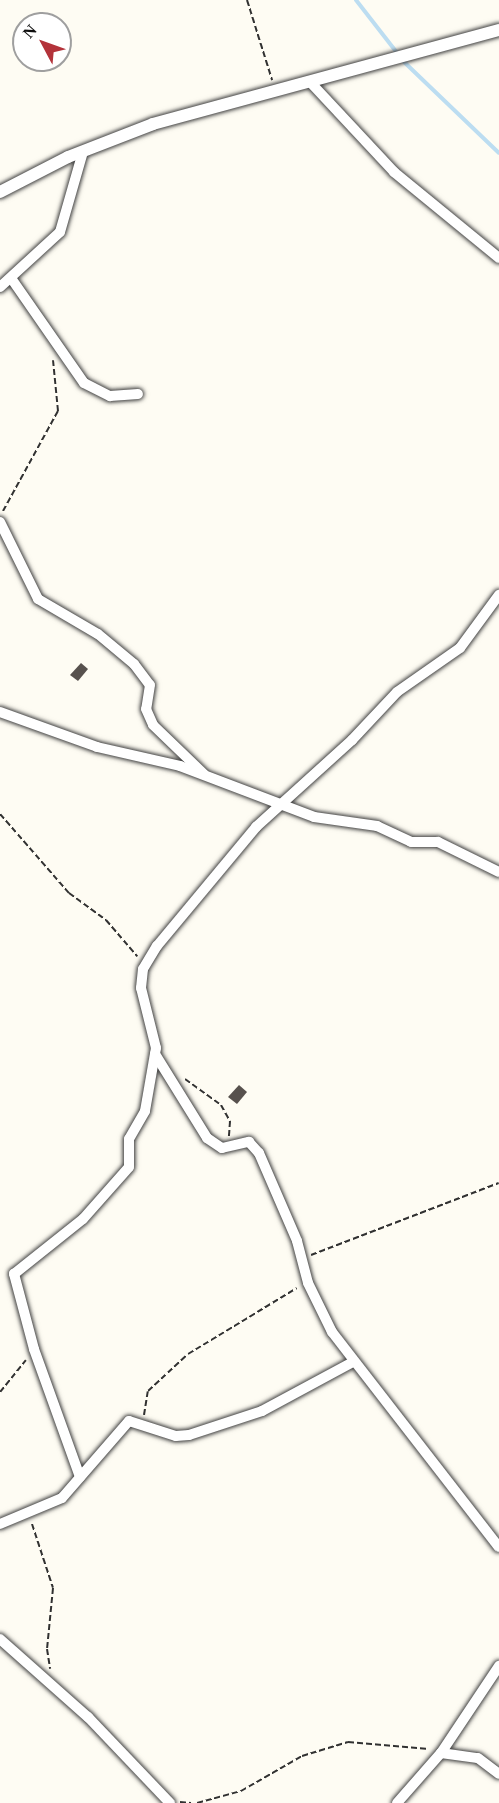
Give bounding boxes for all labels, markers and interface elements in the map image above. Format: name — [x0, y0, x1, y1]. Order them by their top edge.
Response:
north arrow — [12, 12, 72, 72]
text: N — [19, 21, 40, 41]

